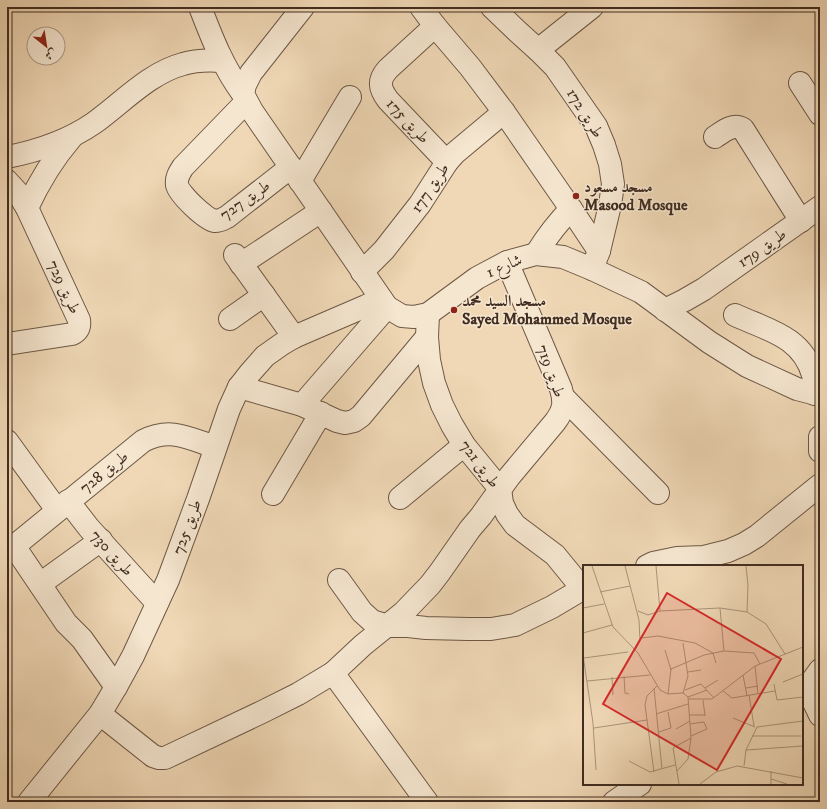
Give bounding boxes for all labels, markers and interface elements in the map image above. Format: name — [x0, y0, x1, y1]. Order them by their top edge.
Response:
north arrow — [26, 26, 66, 66]
text: ش — [42, 45, 59, 63]
street label: طريق 172 — [562, 84, 608, 142]
street label: طريق 175 — [382, 94, 434, 148]
street label: طريق 177 — [406, 159, 454, 217]
street label: طريق 727 — [216, 175, 274, 225]
place label: مسجد مسعود Masood Mosque — [584, 177, 688, 216]
marker: مسجد مسعود Masood Mosque — [571, 191, 581, 201]
street label: طريق 179 — [734, 224, 790, 272]
street label: شارع 1 — [483, 250, 526, 285]
street label: طريق 729 — [43, 257, 85, 317]
place label: مسجد السيد محمد Sayed Mohammed Mosque — [462, 291, 632, 330]
marker: مسجد السيد محمد Sayed Mohammed Mosque — [449, 305, 459, 315]
street label: طريق 719 — [532, 342, 570, 400]
street label: طريق 721 — [456, 436, 504, 492]
street label: طريق 728 — [76, 446, 132, 498]
street label: طريق 725 — [168, 497, 206, 557]
street label: طريق 730 — [86, 526, 138, 580]
inset map — [583, 565, 803, 785]

